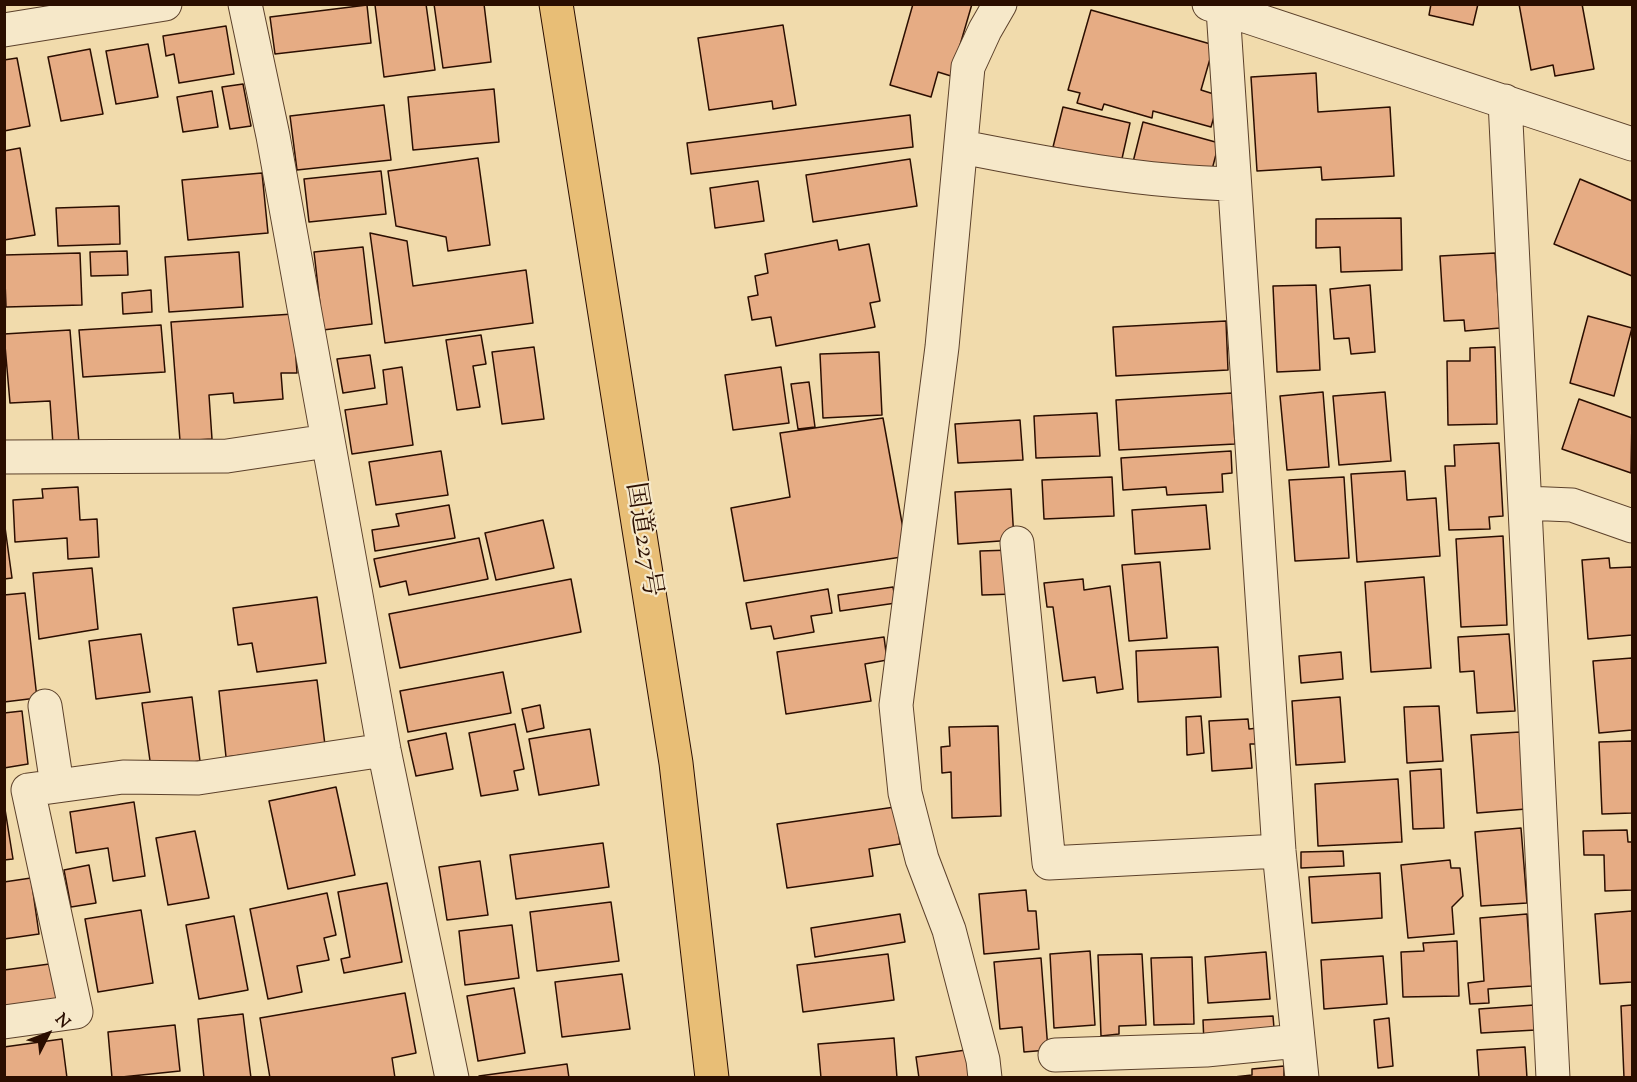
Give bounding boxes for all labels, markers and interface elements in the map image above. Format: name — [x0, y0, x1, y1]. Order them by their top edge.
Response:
street label: 国道227号 — [617, 481, 665, 599]
north arrow — [18, 1004, 78, 1064]
text: N — [49, 1009, 75, 1034]

